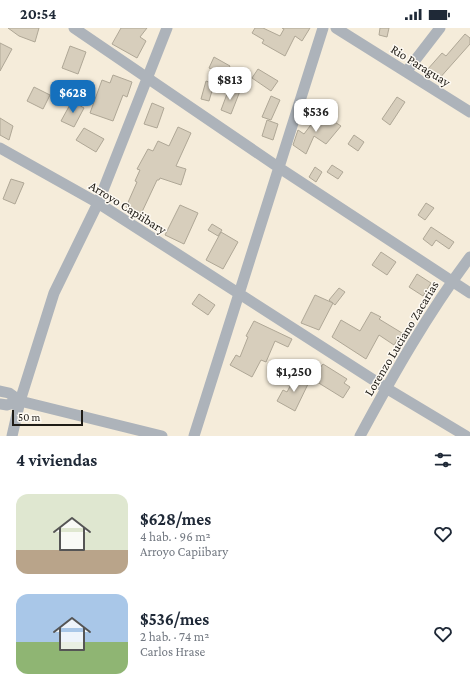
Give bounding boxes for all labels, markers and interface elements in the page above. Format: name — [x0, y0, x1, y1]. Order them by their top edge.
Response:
text: 20:54 — [20, 6, 56, 22]
street label: Rio Paraguay — [388, 41, 454, 90]
pin: $813 — [206, 67, 254, 101]
text: $813 — [217, 72, 243, 87]
pin: $628 — [49, 80, 97, 114]
text: $628 — [59, 85, 87, 100]
pin: $536 — [292, 99, 340, 133]
text: $536 — [303, 104, 329, 119]
street label: Arroyo Capiibary — [86, 178, 170, 238]
street label: Lorenzo Luciano Zacarias — [361, 278, 442, 399]
pin: $1,250 — [261, 359, 327, 393]
text: $1,250 — [276, 364, 312, 379]
scale bar — [12, 408, 83, 427]
text: 50 m — [18, 411, 40, 423]
icon: filters — [432, 449, 454, 471]
text: 4 viviendas — [16, 451, 97, 470]
icon: home — [48, 510, 96, 558]
text: $628/mes — [140, 510, 211, 529]
icon: heart — [432, 523, 454, 545]
text: 4 hab. · 96 m² — [140, 529, 211, 544]
text: Arroyo Capiibary — [140, 544, 228, 559]
icon: home — [48, 610, 96, 658]
text: $536/mes — [140, 610, 209, 629]
icon: heart — [432, 623, 454, 645]
text: 2 hab. · 74 m² — [140, 629, 209, 644]
text: Carlos Hrase — [140, 644, 205, 659]

